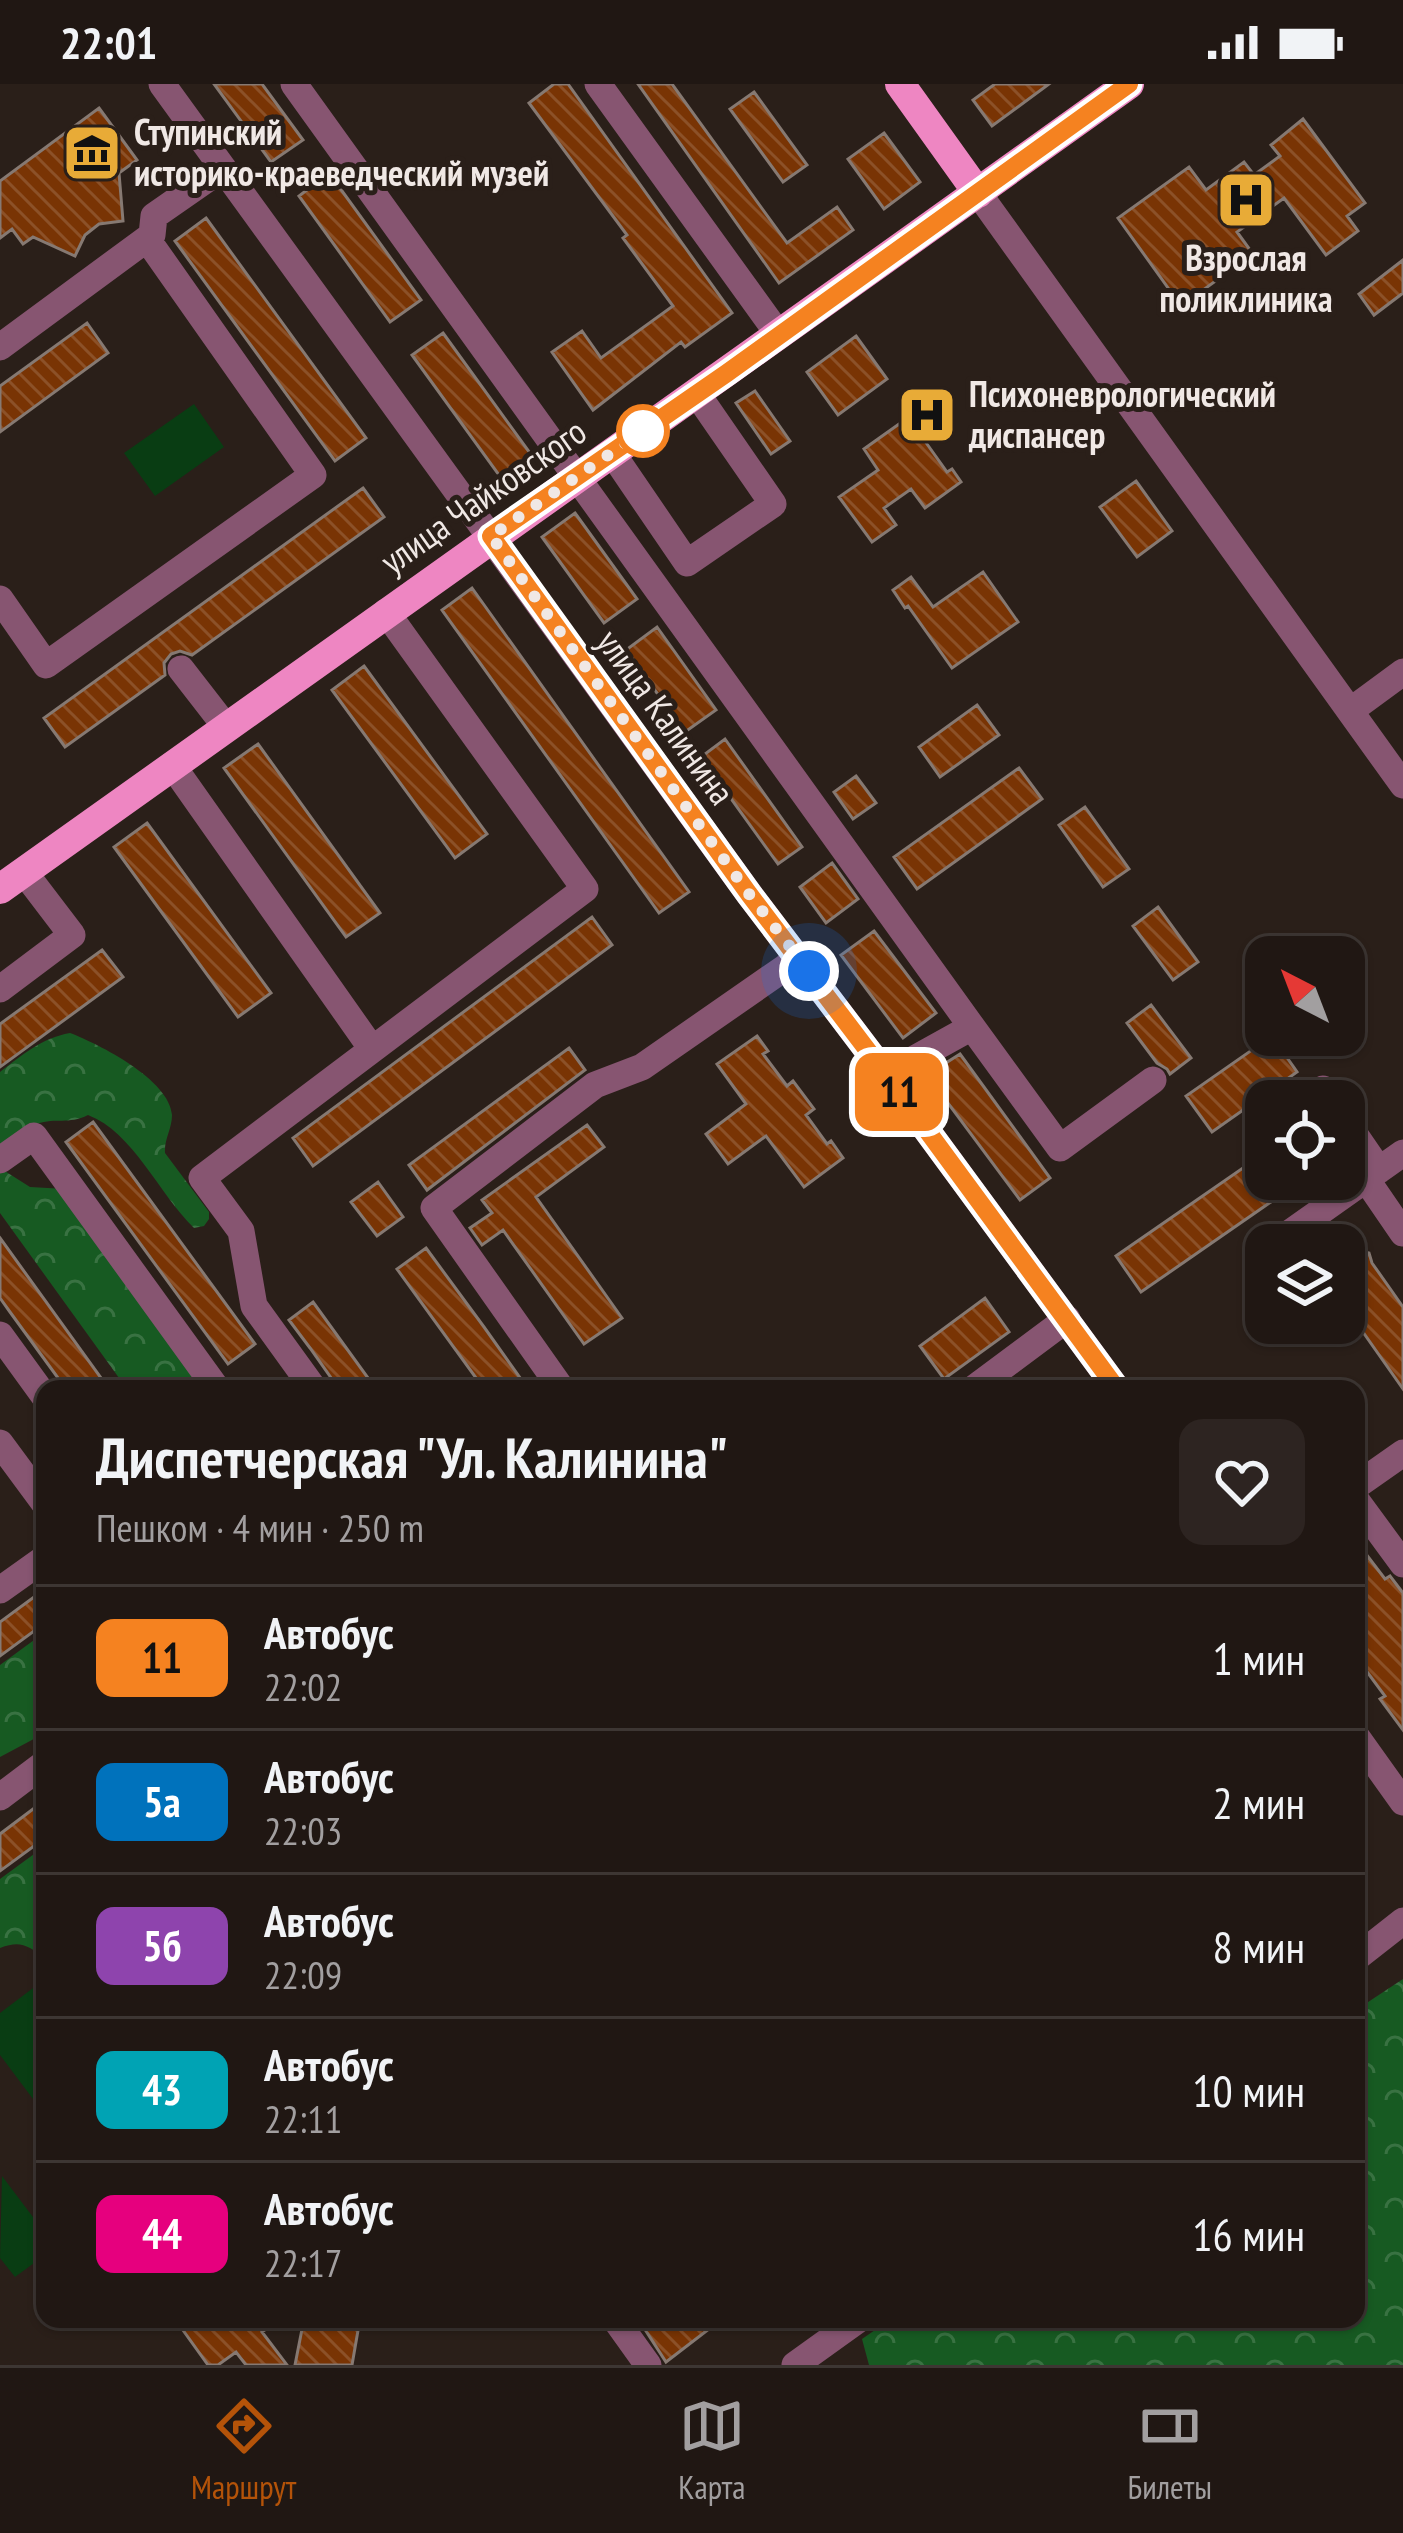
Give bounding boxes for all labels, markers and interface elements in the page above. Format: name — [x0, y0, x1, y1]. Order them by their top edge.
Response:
text: 22:01 — [60, 13, 157, 71]
place label: Ступинский историко-краеведческий музей — [134, 108, 549, 196]
museum icon: Ступинский историко-краеведческий музей — [61, 122, 123, 184]
hospital icon: Взрослая поликлиника — [1215, 169, 1277, 231]
place label: Взрослая поликлиника — [1159, 234, 1333, 322]
place label: Психоневрологический диспансер — [968, 370, 1276, 458]
hospital icon: Психоневрологический диспансер — [896, 384, 958, 446]
unlabelled marker — [618, 406, 668, 456]
street label: улица Чайковского — [371, 407, 595, 584]
street label: улица Калинина — [587, 620, 746, 814]
north arrow — [1245, 936, 1365, 1056]
map controls — [1245, 936, 1365, 1344]
your location — [779, 941, 839, 1001]
line badge: 11 — [845, 1053, 953, 1131]
text: 11 — [879, 1064, 919, 1119]
button: locate — [1245, 1080, 1365, 1200]
button: layers — [1245, 1224, 1365, 1344]
button: heart — [1179, 1419, 1305, 1545]
text: Диспетчерская "Ул. Калинина" — [96, 1420, 728, 1494]
text: Пешком · 4 мин · 250 m — [96, 1502, 424, 1553]
text: Автобус — [264, 1603, 394, 1661]
text: 1 мин — [1212, 1629, 1305, 1687]
text: 11 — [142, 1630, 182, 1685]
text: 22:02 — [264, 1661, 342, 1712]
text: Автобус — [264, 1747, 394, 1805]
text: 2 мин — [1212, 1773, 1305, 1831]
text: 5а — [143, 1774, 181, 1829]
text: 22:03 — [264, 1805, 342, 1856]
text: Автобус — [264, 1891, 394, 1949]
text: 8 мин — [1212, 1917, 1305, 1975]
text: 5б — [143, 1918, 181, 1973]
text: 22:09 — [264, 1949, 342, 2000]
text: Автобус — [264, 2035, 394, 2093]
text: 10 мин — [1192, 2061, 1305, 2119]
text: 43 — [142, 2062, 182, 2117]
text: 22:11 — [264, 2093, 342, 2144]
text: Автобус — [264, 2179, 394, 2237]
text: 16 мин — [1192, 2205, 1305, 2263]
text: 44 — [142, 2206, 182, 2261]
text: 22:17 — [264, 2237, 342, 2288]
tab: Маршрут — [191, 2393, 296, 2508]
tab: Карта — [678, 2393, 746, 2508]
tab: Билеты — [1127, 2393, 1212, 2508]

